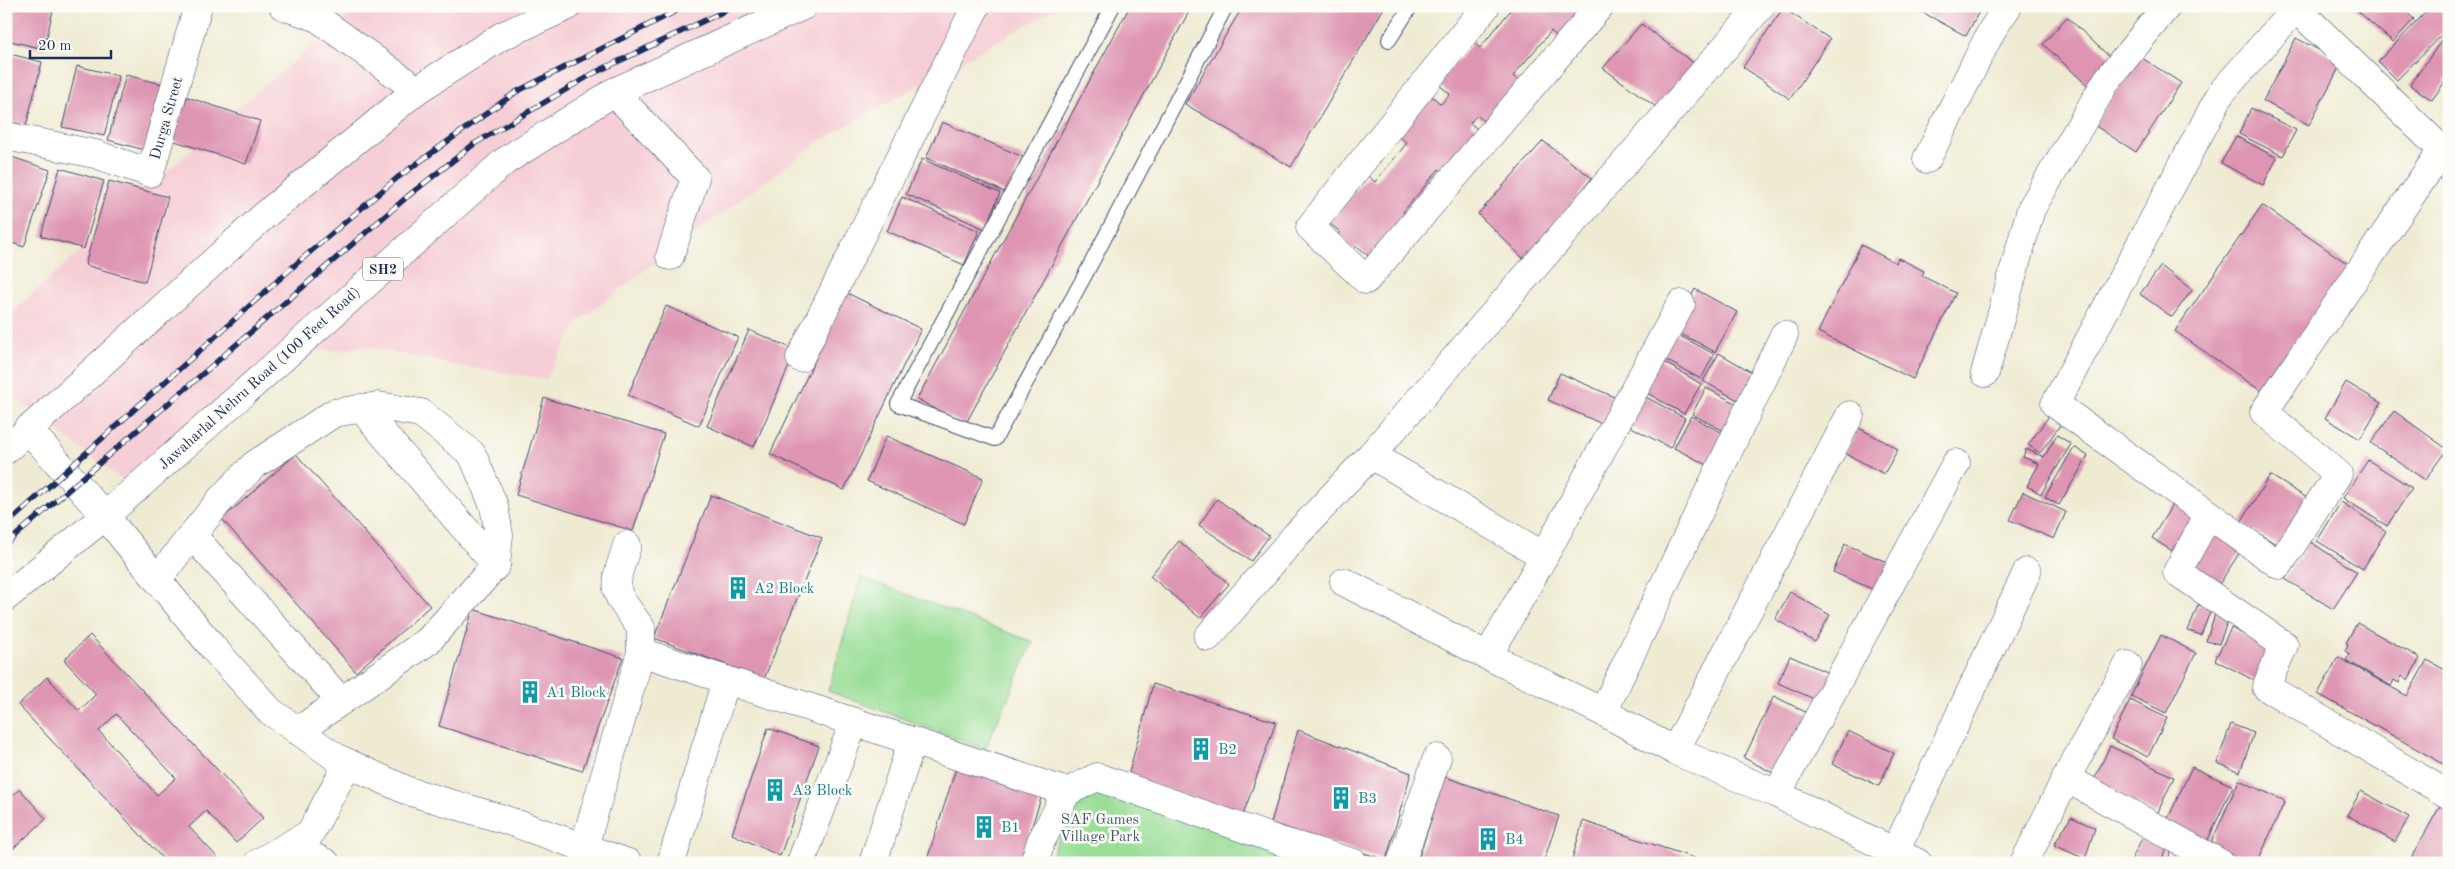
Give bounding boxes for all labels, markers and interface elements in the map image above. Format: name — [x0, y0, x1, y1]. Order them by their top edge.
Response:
scale bar — [30, 28, 111, 60]
text: 20 m — [38, 39, 72, 54]
street label: Durga Street — [148, 75, 186, 161]
road number: SH2 — [363, 258, 403, 280]
street label: Jawaharlal Nehru Road (100 Feet Road) — [157, 285, 363, 473]
building icon: A2 Block — [725, 575, 751, 601]
place label: A2 Block — [754, 582, 815, 597]
building icon: A1 Block — [517, 679, 543, 705]
place label: A1 Block — [546, 686, 607, 701]
building icon: B2 — [1188, 736, 1214, 762]
place label: B2 — [1218, 743, 1237, 758]
building icon: A3 Block — [762, 777, 788, 803]
place label: A3 Block — [792, 784, 853, 799]
building icon: B3 — [1328, 785, 1354, 811]
place label: B3 — [1358, 792, 1377, 807]
park label: SAF Games Village Park — [1060, 813, 1140, 845]
building icon: B1 — [971, 814, 997, 840]
place label: B1 — [1001, 821, 1020, 836]
building icon: B4 — [1475, 826, 1501, 852]
place label: B4 — [1505, 833, 1524, 848]

